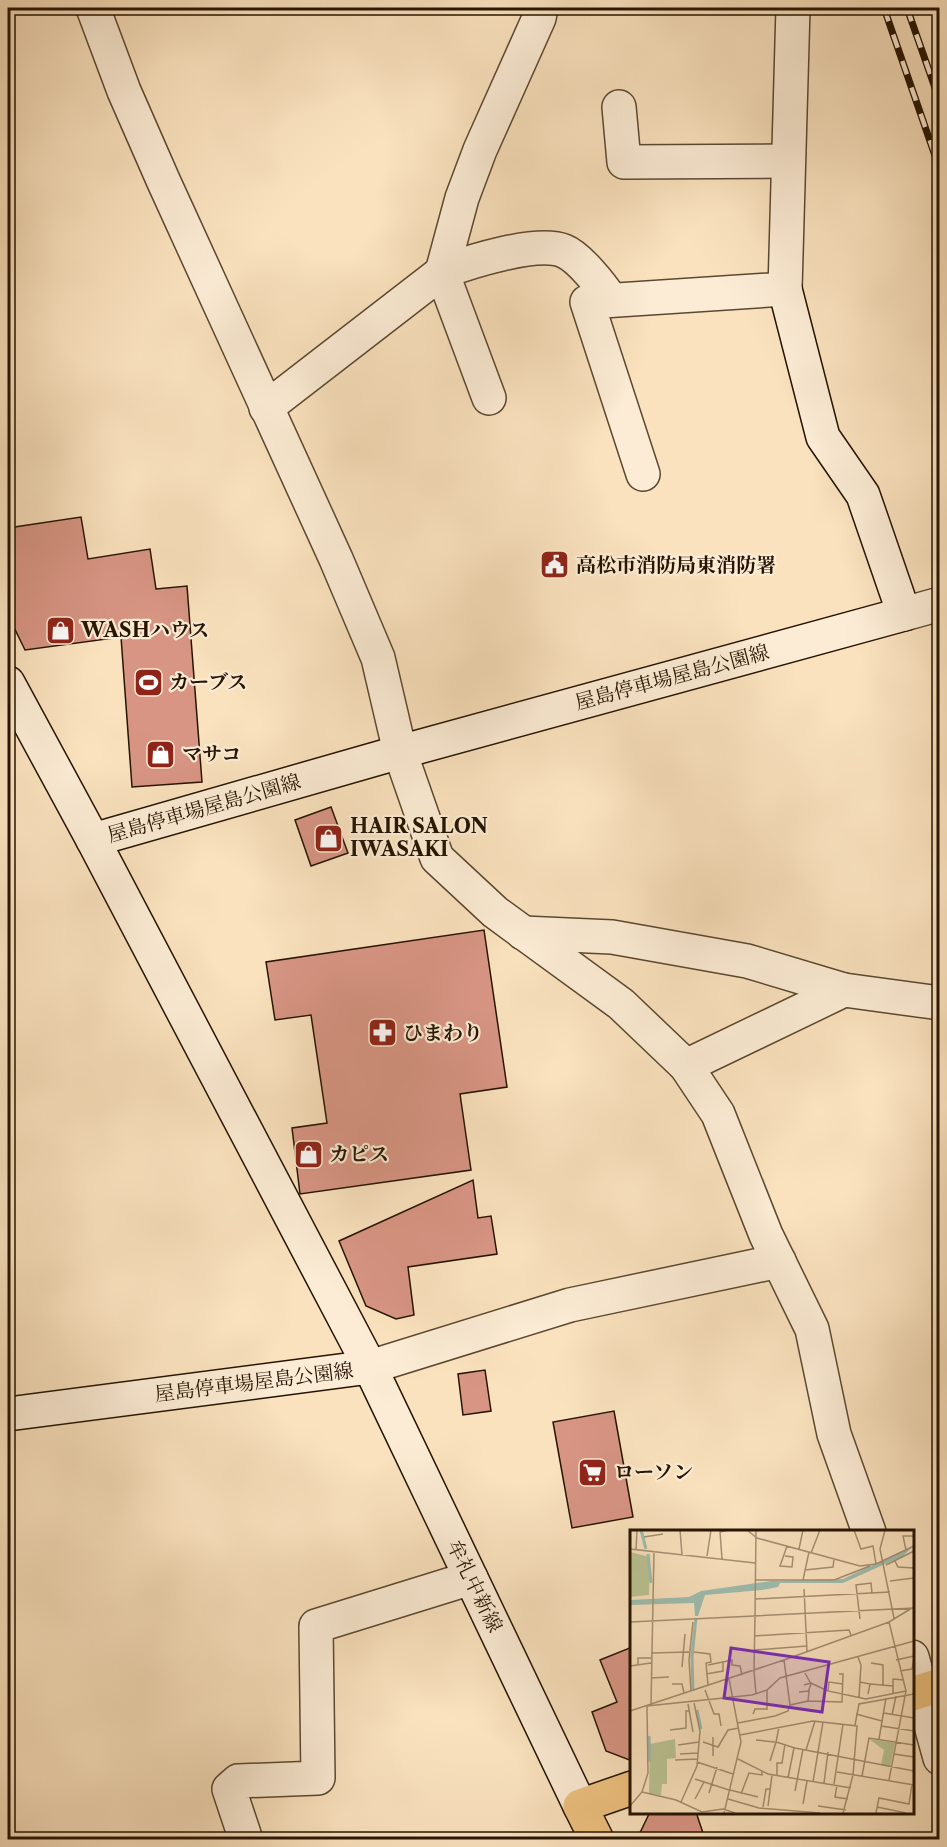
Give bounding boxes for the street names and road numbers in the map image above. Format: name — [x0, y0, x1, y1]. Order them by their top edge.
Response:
street label: 屋島停車場屋島公園線 — [572, 640, 772, 714]
street label: 屋島停車場屋島公園線 — [105, 769, 303, 847]
street label: 屋島停車場屋島公園線 — [153, 1358, 355, 1406]
street label: 牟礼中新線 — [442, 1536, 508, 1636]

